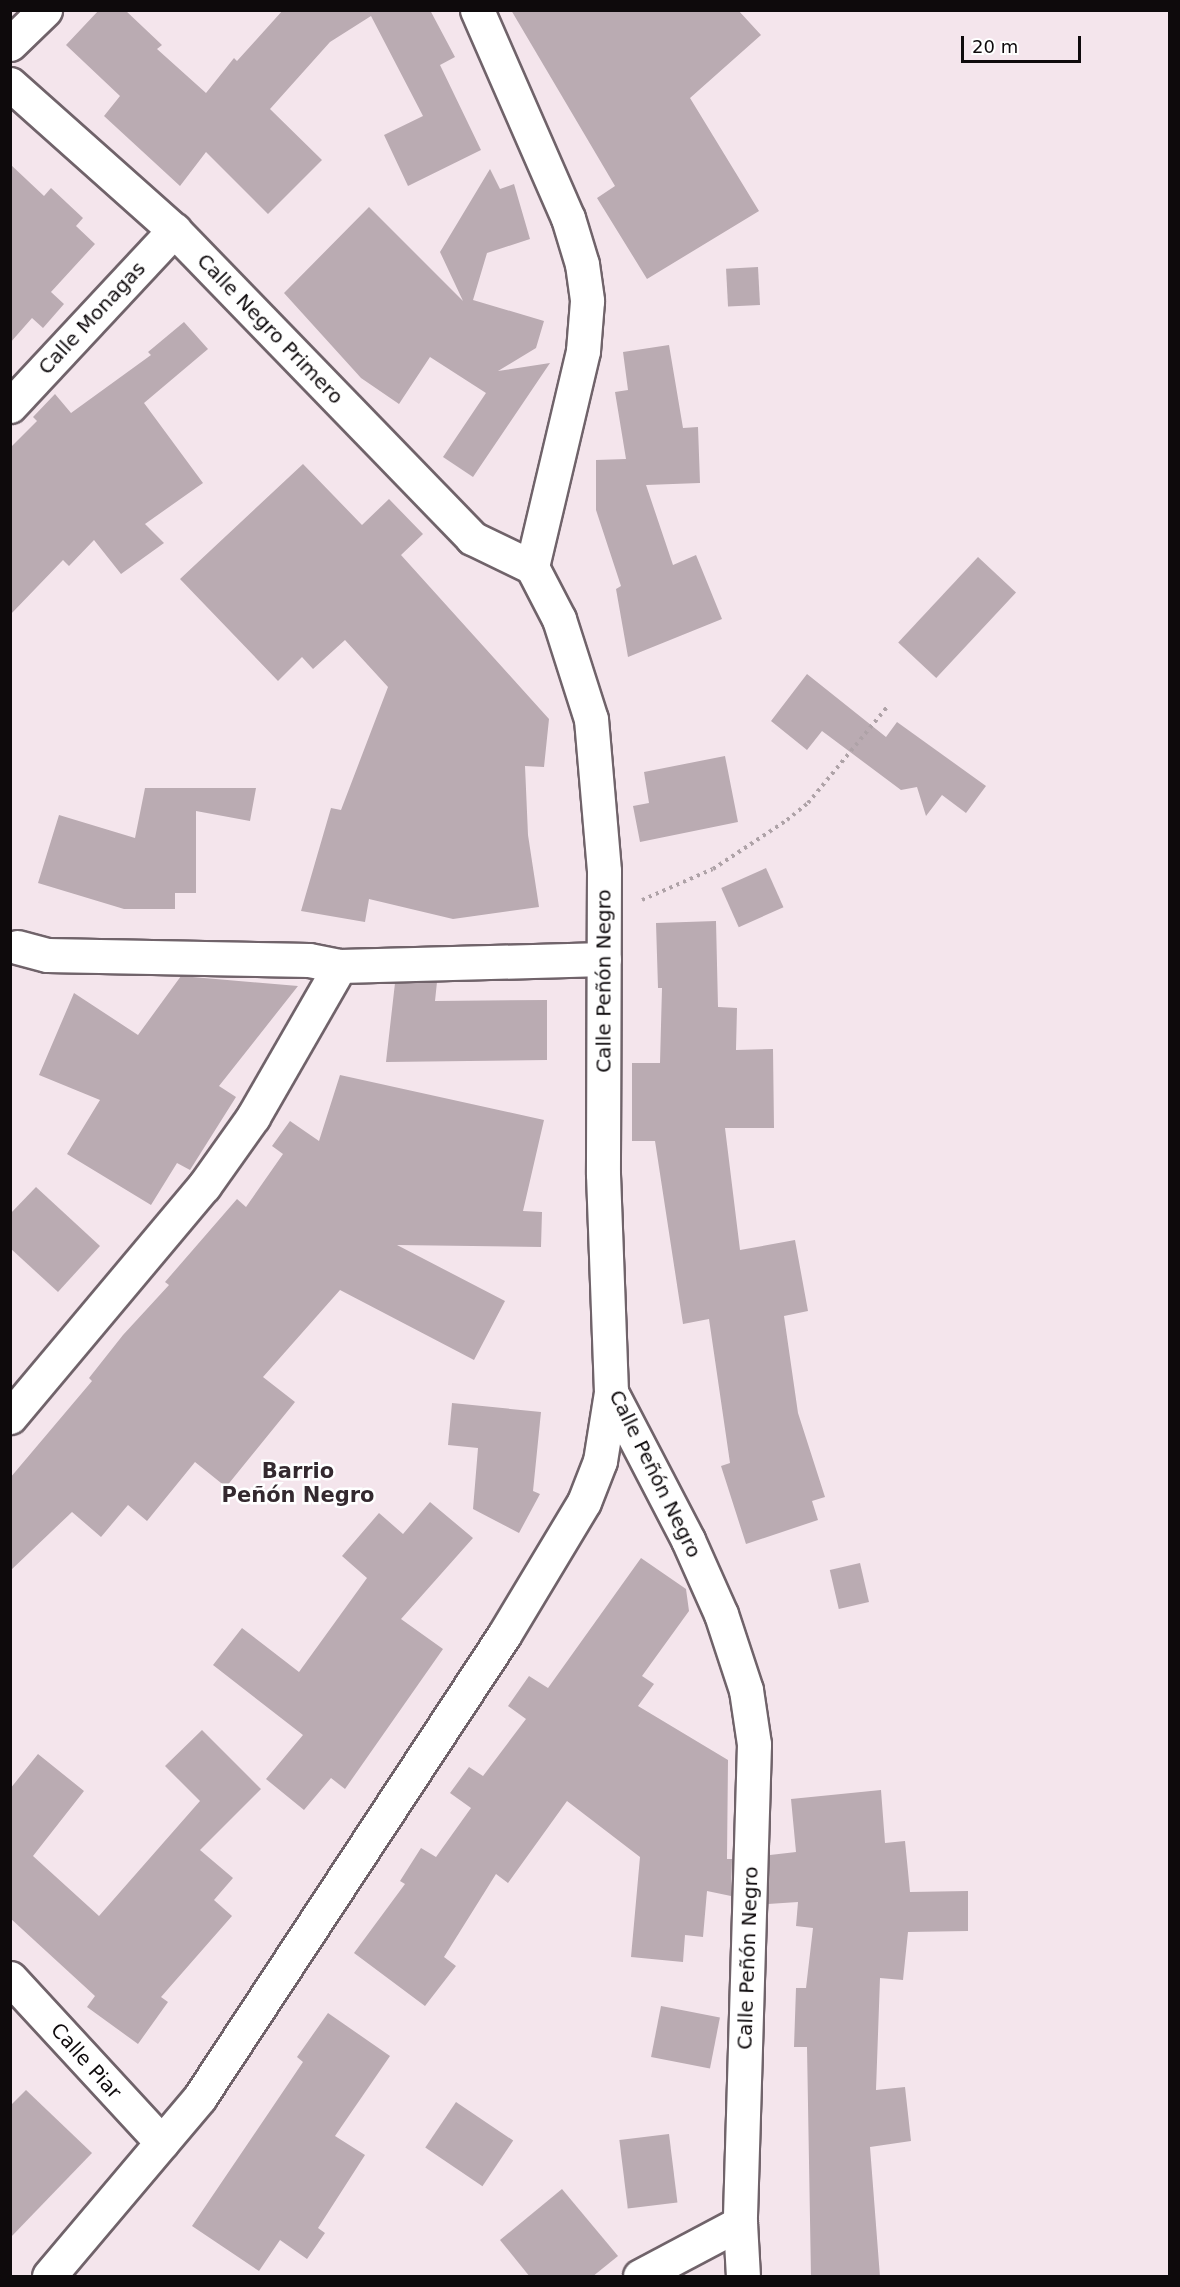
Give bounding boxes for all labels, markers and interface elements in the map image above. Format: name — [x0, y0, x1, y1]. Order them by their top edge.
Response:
scale bar — [964, 24, 1084, 62]
text: 20 m — [972, 36, 1018, 57]
street label: Calle Negro Primero — [192, 249, 348, 409]
street label: Calle Monagas — [34, 257, 150, 379]
street label: Calle Peñón Negro — [592, 889, 616, 1073]
street label: Calle Peñón Negro — [604, 1386, 706, 1562]
district label: Barrio Peñón Negro — [222, 1458, 374, 1508]
street label: Calle Peñón Negro — [733, 1866, 763, 2050]
street label: Calle Piar — [46, 2018, 126, 2104]

